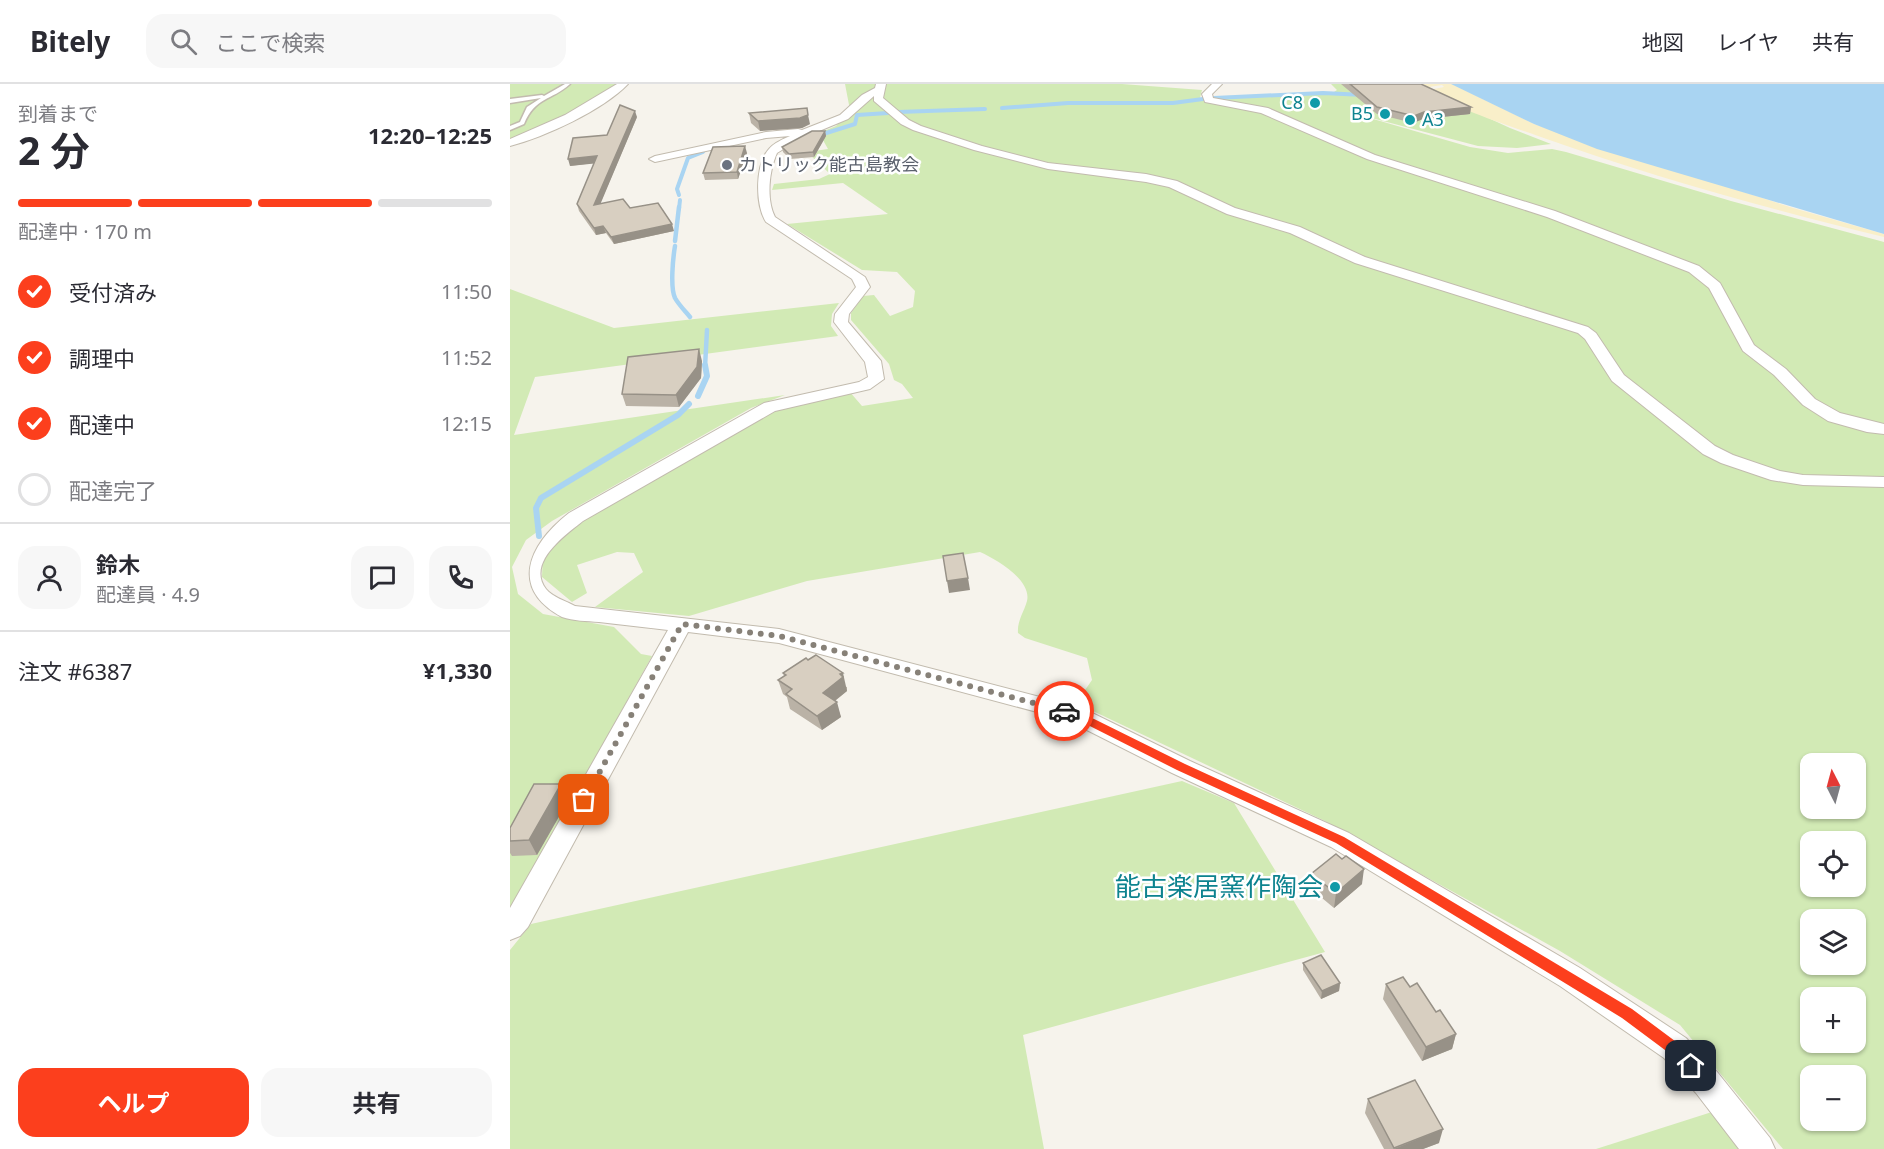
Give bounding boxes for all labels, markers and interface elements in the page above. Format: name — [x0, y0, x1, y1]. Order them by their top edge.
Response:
search box — [146, 14, 566, 68]
text: Bitely — [30, 22, 110, 60]
icon: search — [167, 25, 200, 58]
text: ここで検索 — [215, 27, 325, 57]
text: 地図 — [1642, 28, 1684, 56]
text: レイヤ — [1717, 28, 1779, 56]
text: 共有 — [1812, 28, 1854, 56]
place label: C8 — [1281, 90, 1303, 114]
marker: C8 — [1308, 96, 1322, 110]
text: 到着まで — [18, 100, 98, 127]
place label: B5 — [1351, 101, 1373, 125]
marker: B5 — [1378, 107, 1392, 121]
place label: A3 — [1422, 107, 1444, 131]
marker: A3 — [1403, 113, 1417, 127]
text: 12:20–12:25 — [368, 120, 492, 150]
text: 2 分 — [18, 123, 89, 176]
place label: カトリック能古島教会 — [739, 152, 919, 176]
marker: カトリック能古島教会 — [720, 158, 734, 172]
text: 配達中 · 170 m — [18, 218, 152, 245]
icon: check — [18, 275, 51, 308]
text: 受付済み — [69, 277, 157, 307]
text: 11:50 — [441, 278, 492, 305]
icon: check — [18, 341, 51, 374]
text: 調理中 — [69, 343, 135, 373]
text: 11:52 — [441, 344, 492, 371]
icon: check — [18, 407, 51, 440]
text: 配達中 — [69, 409, 135, 439]
text: 12:15 — [441, 410, 492, 437]
text: 配達完了 — [69, 475, 157, 505]
button: person — [18, 546, 81, 609]
button: chat — [351, 546, 414, 609]
button: phone — [429, 546, 492, 609]
text: 鈴木 — [96, 549, 140, 579]
text: 配達員 · 4.9 — [96, 581, 200, 608]
text: ¥1,330 — [423, 655, 492, 685]
text: 注文 #6387 — [18, 656, 132, 686]
courier — [1034, 681, 1094, 741]
icon: car — [1048, 695, 1081, 728]
north arrow — [1800, 753, 1866, 819]
map controls — [1800, 753, 1866, 1131]
pin — [558, 774, 609, 825]
icon: bag — [567, 783, 600, 816]
button: locate — [1800, 831, 1866, 897]
place label: 能古楽居窯作陶会 — [1115, 868, 1323, 904]
marker: 能古楽居窯作陶会 — [1328, 880, 1342, 894]
button: layers — [1800, 909, 1866, 975]
button: + — [1800, 987, 1866, 1053]
pin — [1665, 1040, 1716, 1091]
icon: home — [1674, 1049, 1707, 1082]
button: − — [1800, 1065, 1866, 1131]
button: ヘルプ — [18, 1068, 249, 1137]
button: 共有 — [261, 1068, 492, 1137]

